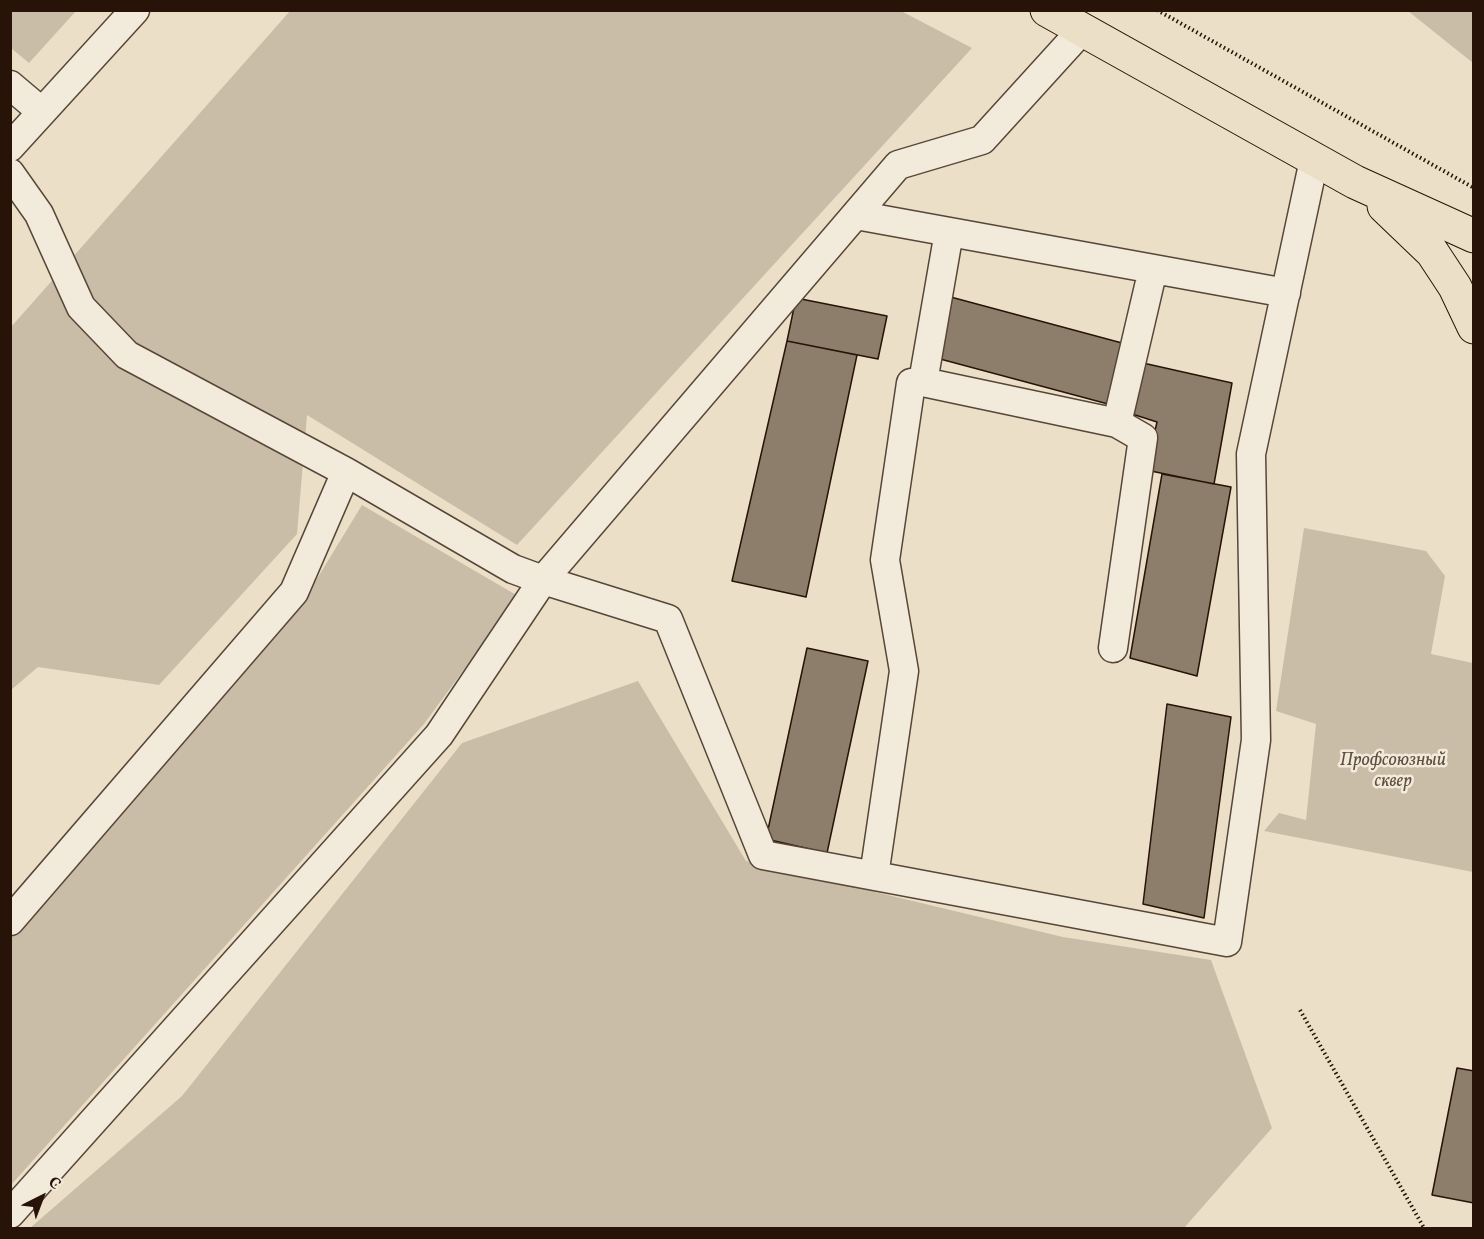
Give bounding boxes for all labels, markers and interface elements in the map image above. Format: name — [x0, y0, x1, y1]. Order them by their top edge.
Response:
park label: Профсоюзный сквер — [1340, 751, 1446, 794]
north arrow — [12, 1167, 72, 1227]
text: С — [43, 1172, 65, 1195]

